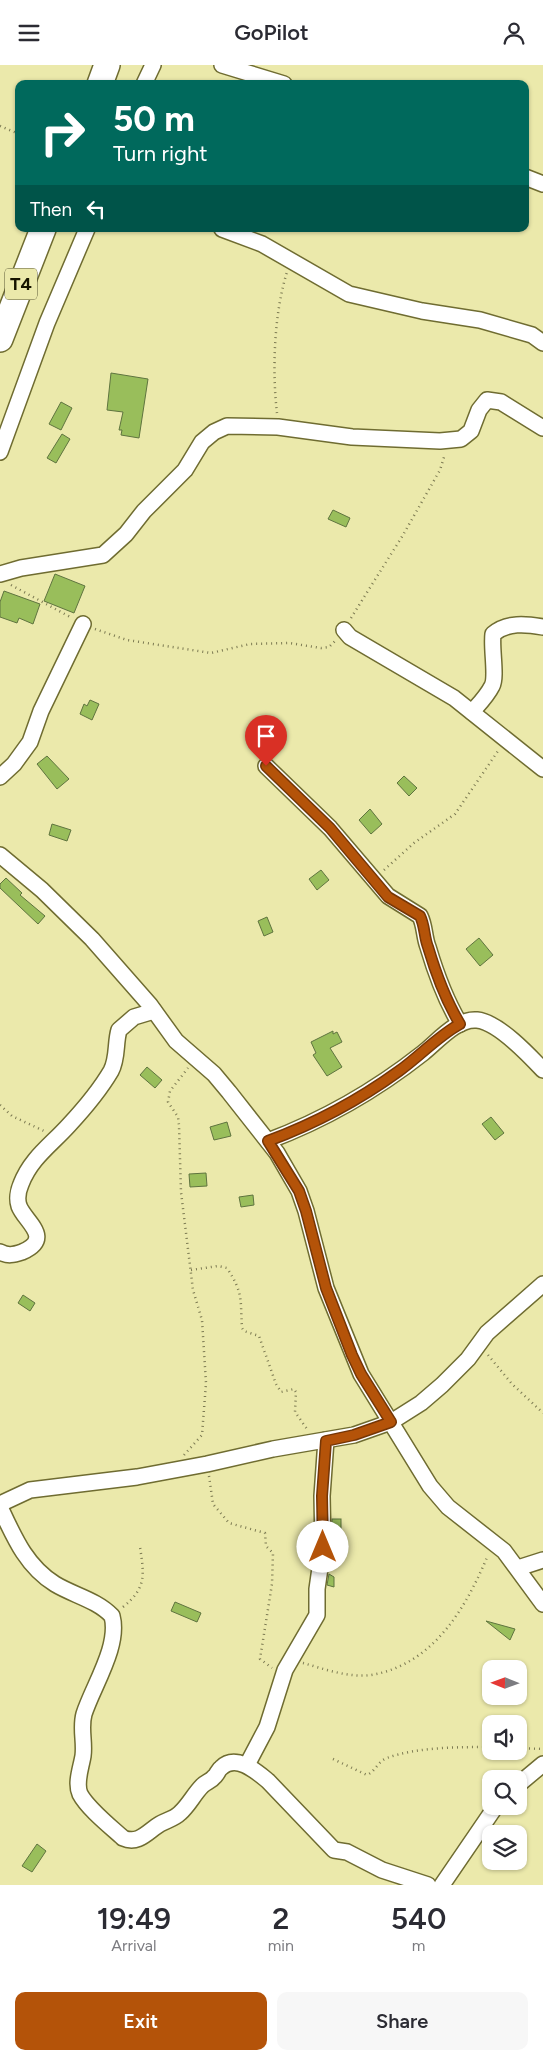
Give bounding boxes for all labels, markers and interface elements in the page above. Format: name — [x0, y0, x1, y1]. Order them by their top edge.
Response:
icon: menu — [15, 19, 43, 47]
text: GoPilot — [234, 19, 309, 46]
icon: person — [500, 19, 528, 47]
text: 50 m — [113, 98, 195, 140]
icon: right — [30, 100, 95, 165]
text: Turn right — [113, 140, 208, 167]
icon: left — [82, 195, 110, 223]
text: Then — [30, 198, 72, 221]
road number: T4 — [5, 268, 37, 299]
pin — [245, 715, 287, 766]
icon: arrive — [252, 722, 280, 750]
position arrow — [296, 1520, 348, 1572]
north arrow — [482, 1660, 528, 1705]
map controls — [482, 1660, 527, 1870]
button: sound — [482, 1715, 527, 1760]
button: search — [482, 1770, 527, 1815]
button: layers — [482, 1825, 527, 1870]
text: 19:49 — [97, 1900, 171, 1937]
text: 2 — [272, 1900, 289, 1937]
text: 540 — [391, 1900, 446, 1937]
text: Arrival — [111, 1936, 156, 1955]
text: min — [268, 1936, 294, 1955]
text: m — [412, 1936, 425, 1955]
button: Exit — [15, 1992, 267, 2050]
button: Share — [277, 1992, 528, 2050]

